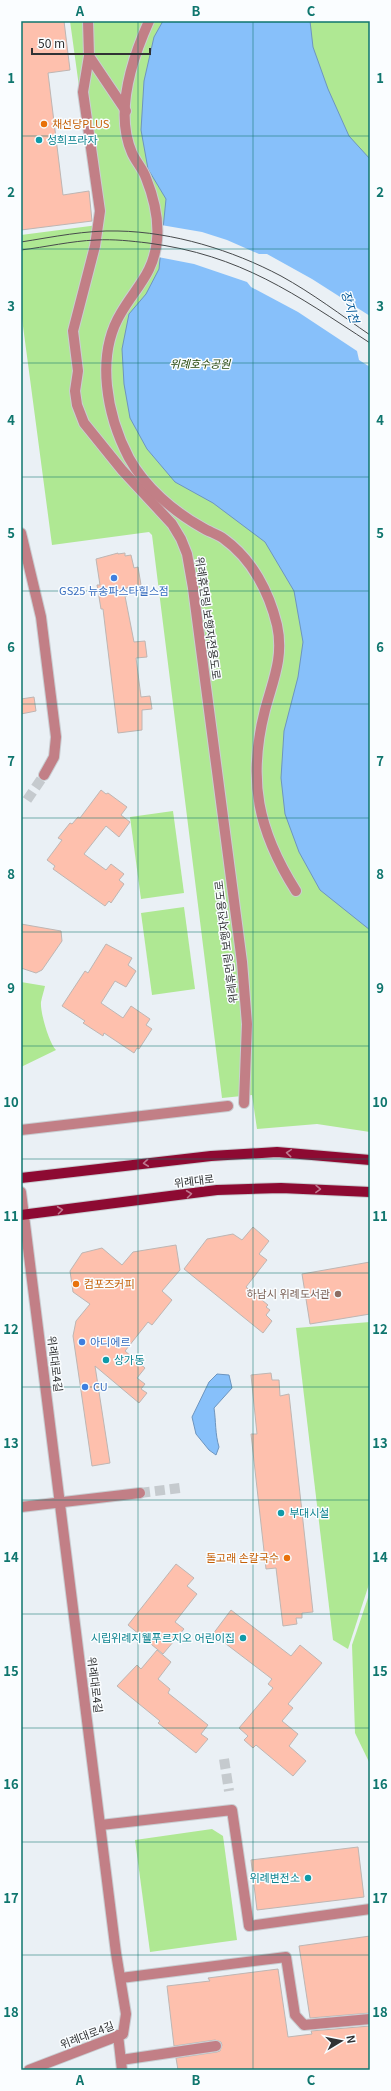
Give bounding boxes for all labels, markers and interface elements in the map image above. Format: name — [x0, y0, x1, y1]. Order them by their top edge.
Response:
text: A — [75, 1, 85, 20]
text: B — [192, 1, 201, 20]
text: C — [307, 1, 316, 20]
scale bar — [32, 30, 150, 56]
text: 50 m — [38, 34, 65, 51]
text: 1 — [7, 68, 15, 87]
text: 1 — [376, 68, 384, 87]
place label: 채선당PLUS — [52, 115, 110, 131]
marker: 채선당PLUS — [39, 119, 49, 129]
place label: 성희프라자 — [47, 131, 98, 147]
marker: 성희프라자 — [34, 135, 44, 145]
text: 2 — [7, 182, 15, 201]
text: 2 — [376, 182, 384, 201]
water label: 장지천 — [338, 288, 365, 327]
text: 3 — [7, 296, 15, 315]
text: 3 — [376, 296, 384, 315]
park label: 위례호수공원 — [170, 355, 231, 371]
text: 4 — [7, 410, 15, 429]
text: 4 — [376, 410, 384, 429]
text: 5 — [7, 523, 15, 542]
text: 5 — [376, 523, 384, 542]
street label: 위례휴먼링 보행자전용도로 — [192, 555, 226, 680]
marker: GS25 뉴송파스타힐스점 — [109, 573, 119, 583]
place label: GS25 뉴송파스타힐스점 — [59, 582, 169, 598]
text: 6 — [7, 637, 15, 656]
text: 6 — [376, 637, 384, 656]
text: 7 — [7, 751, 15, 770]
text: 7 — [376, 751, 384, 770]
text: 8 — [7, 864, 15, 883]
text: 8 — [376, 864, 384, 883]
street label: 위례휴먼링 보행자전용도로 — [210, 880, 240, 1005]
text: 9 — [7, 978, 15, 997]
text: 9 — [376, 978, 384, 997]
text: 10 — [3, 1092, 19, 1111]
text: 10 — [372, 1092, 388, 1111]
one-way arrow — [286, 1149, 292, 1158]
one-way arrow — [143, 1158, 149, 1167]
street label: 위례대로 — [173, 1170, 215, 1190]
one-way arrow — [315, 1185, 321, 1193]
one-way arrow — [186, 1190, 192, 1199]
text: 11 — [3, 1206, 19, 1225]
one-way arrow — [57, 1206, 63, 1215]
text: 11 — [372, 1206, 388, 1225]
place label: 컴포즈커피 — [84, 1275, 135, 1291]
marker: 컴포즈커피 — [71, 1279, 81, 1289]
place label: 하남시 위례도서관 — [247, 1285, 330, 1301]
marker: 하남시 위례도서관 — [333, 1289, 343, 1299]
text: 12 — [3, 1319, 19, 1338]
text: 12 — [372, 1319, 388, 1338]
place label: 아디에르 — [90, 1333, 130, 1349]
street label: 위례대로4길 — [45, 1335, 67, 1393]
marker: 아디에르 — [77, 1337, 87, 1347]
place label: 상가동 — [114, 1351, 144, 1367]
marker: 상가동 — [101, 1355, 111, 1365]
place label: CU — [93, 1378, 108, 1394]
marker: CU — [80, 1382, 90, 1392]
text: 13 — [3, 1433, 19, 1452]
text: 13 — [372, 1433, 388, 1452]
place label: 부대시설 — [289, 1504, 329, 1520]
marker: 부대시설 — [276, 1508, 286, 1518]
text: 14 — [3, 1547, 19, 1566]
text: 14 — [372, 1547, 388, 1566]
place label: 돌고래 손칼국수 — [206, 1549, 279, 1565]
marker: 돌고래 손칼국수 — [282, 1553, 292, 1563]
place label: 시립위례지웰푸르지오 어린이집 — [91, 1629, 235, 1645]
marker: 시립위례지웰푸르지오 어린이집 — [238, 1633, 248, 1643]
street label: 위례대로4길 — [85, 1656, 107, 1714]
text: 15 — [3, 1661, 19, 1680]
text: 15 — [372, 1661, 388, 1680]
text: 16 — [3, 1774, 19, 1793]
text: 16 — [372, 1774, 388, 1793]
place label: 위례변전소 — [249, 1869, 300, 1885]
marker: 위례변전소 — [303, 1873, 313, 1883]
text: 17 — [3, 1888, 19, 1907]
text: 17 — [372, 1888, 388, 1907]
text: 18 — [3, 2002, 19, 2021]
text: 18 — [372, 2002, 388, 2021]
street label: 위례대로4길 — [57, 2016, 116, 2052]
north arrow — [321, 2021, 361, 2061]
text: N — [343, 2034, 360, 2045]
text: A — [75, 2070, 85, 2089]
text: B — [192, 2070, 201, 2089]
text: C — [307, 2070, 316, 2089]

